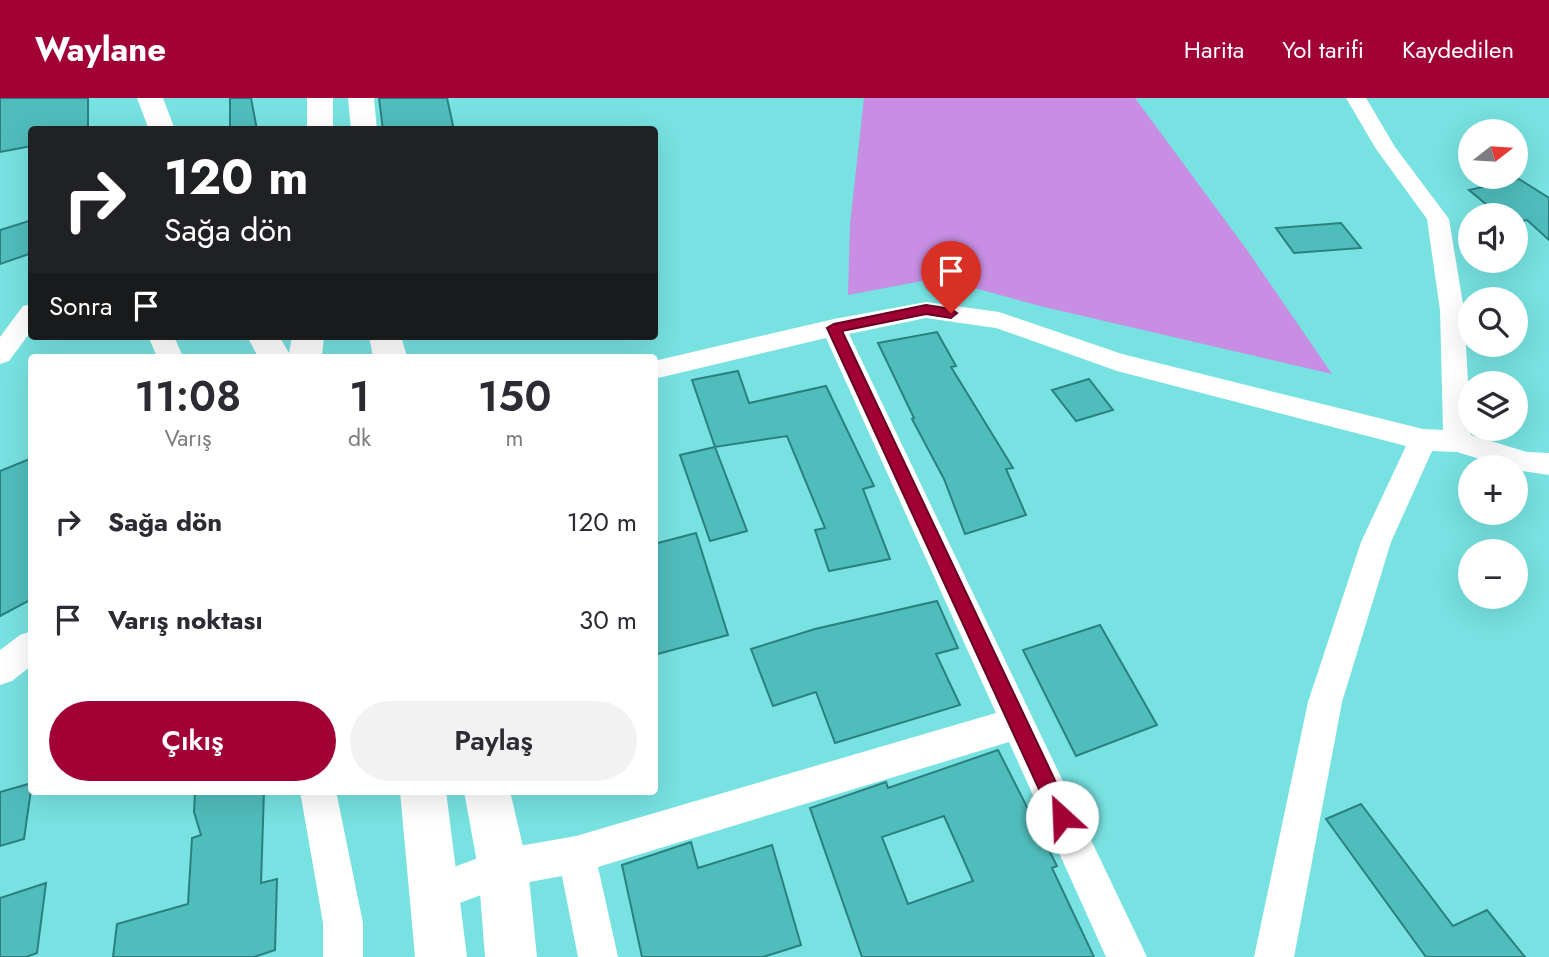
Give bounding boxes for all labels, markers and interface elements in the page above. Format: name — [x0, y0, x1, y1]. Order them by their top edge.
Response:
text: Waylane — [35, 26, 166, 73]
text: Harita — [1184, 32, 1244, 67]
text: Yol tarifi — [1282, 32, 1364, 67]
text: Kaydedilen — [1402, 32, 1514, 67]
north arrow — [1458, 119, 1528, 189]
map controls — [1458, 119, 1528, 609]
text: 120 m — [164, 142, 308, 212]
icon: right — [49, 154, 140, 245]
button: sound — [1458, 203, 1528, 273]
text: Sağa dön — [164, 207, 293, 253]
pin — [921, 241, 981, 313]
icon: arrive — [932, 252, 970, 290]
text: Sonra — [49, 287, 113, 325]
icon: arrive — [127, 287, 165, 325]
button: search — [1458, 287, 1528, 357]
text: 11:08 — [135, 366, 241, 427]
text: 1 — [349, 366, 370, 427]
text: 150 — [478, 366, 551, 427]
button: layers — [1458, 371, 1528, 441]
text: Varış — [164, 421, 212, 455]
text: dk — [348, 421, 371, 455]
text: m — [506, 421, 524, 455]
button: + — [1458, 455, 1528, 525]
icon: right — [49, 503, 87, 541]
text: Sağa dön — [108, 503, 222, 541]
text: 120 m — [567, 503, 637, 541]
button: − — [1458, 539, 1528, 609]
icon: arrive — [49, 601, 87, 639]
text: Varış noktası — [108, 601, 263, 639]
text: 30 m — [579, 601, 637, 639]
button: Çıkış — [49, 701, 336, 781]
button: Paylaş — [350, 701, 637, 781]
position arrow — [1025, 780, 1099, 854]

